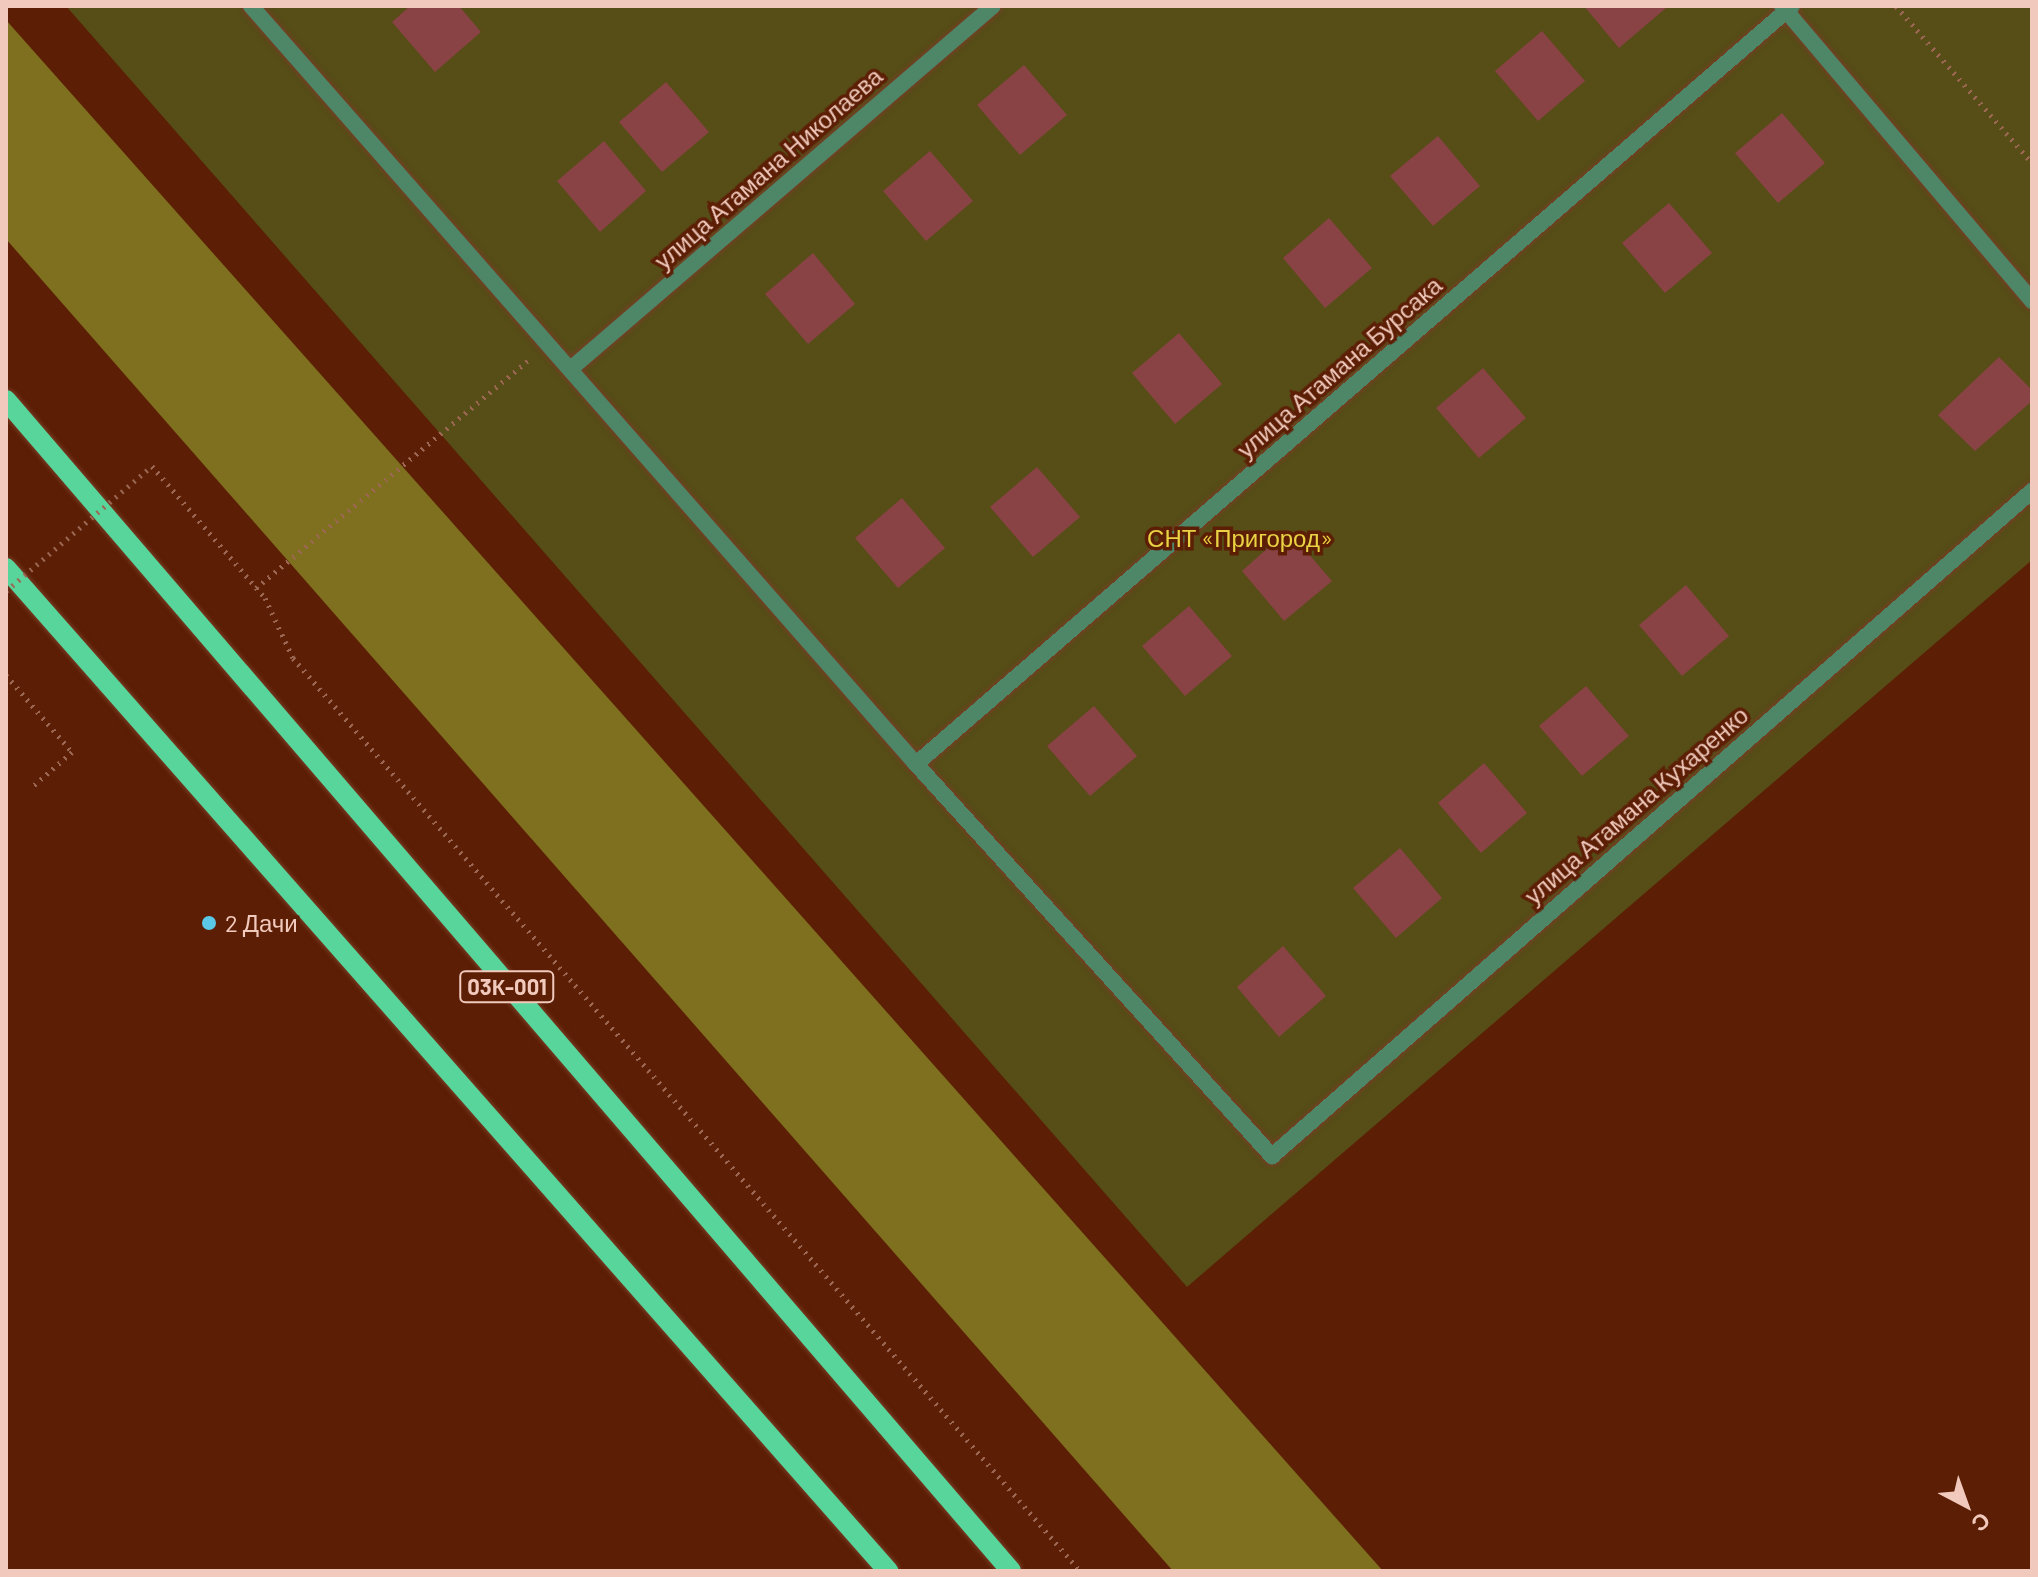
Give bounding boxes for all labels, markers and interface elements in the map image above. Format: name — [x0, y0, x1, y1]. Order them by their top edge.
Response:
street label: улица Атамана Николаева — [648, 61, 888, 275]
street label: улица Атамана Бурсака — [1231, 270, 1447, 464]
park label: СНТ «Пригород» — [1147, 524, 1333, 552]
street label: улица Атамана Кухаренко — [1518, 700, 1754, 910]
place label: 2 Дачи — [225, 909, 298, 937]
marker: 2 Дачи — [200, 914, 218, 932]
road number: 03К-001 — [459, 969, 555, 1005]
north arrow — [1926, 1465, 2006, 1545]
text: С — [1967, 1508, 1996, 1538]

